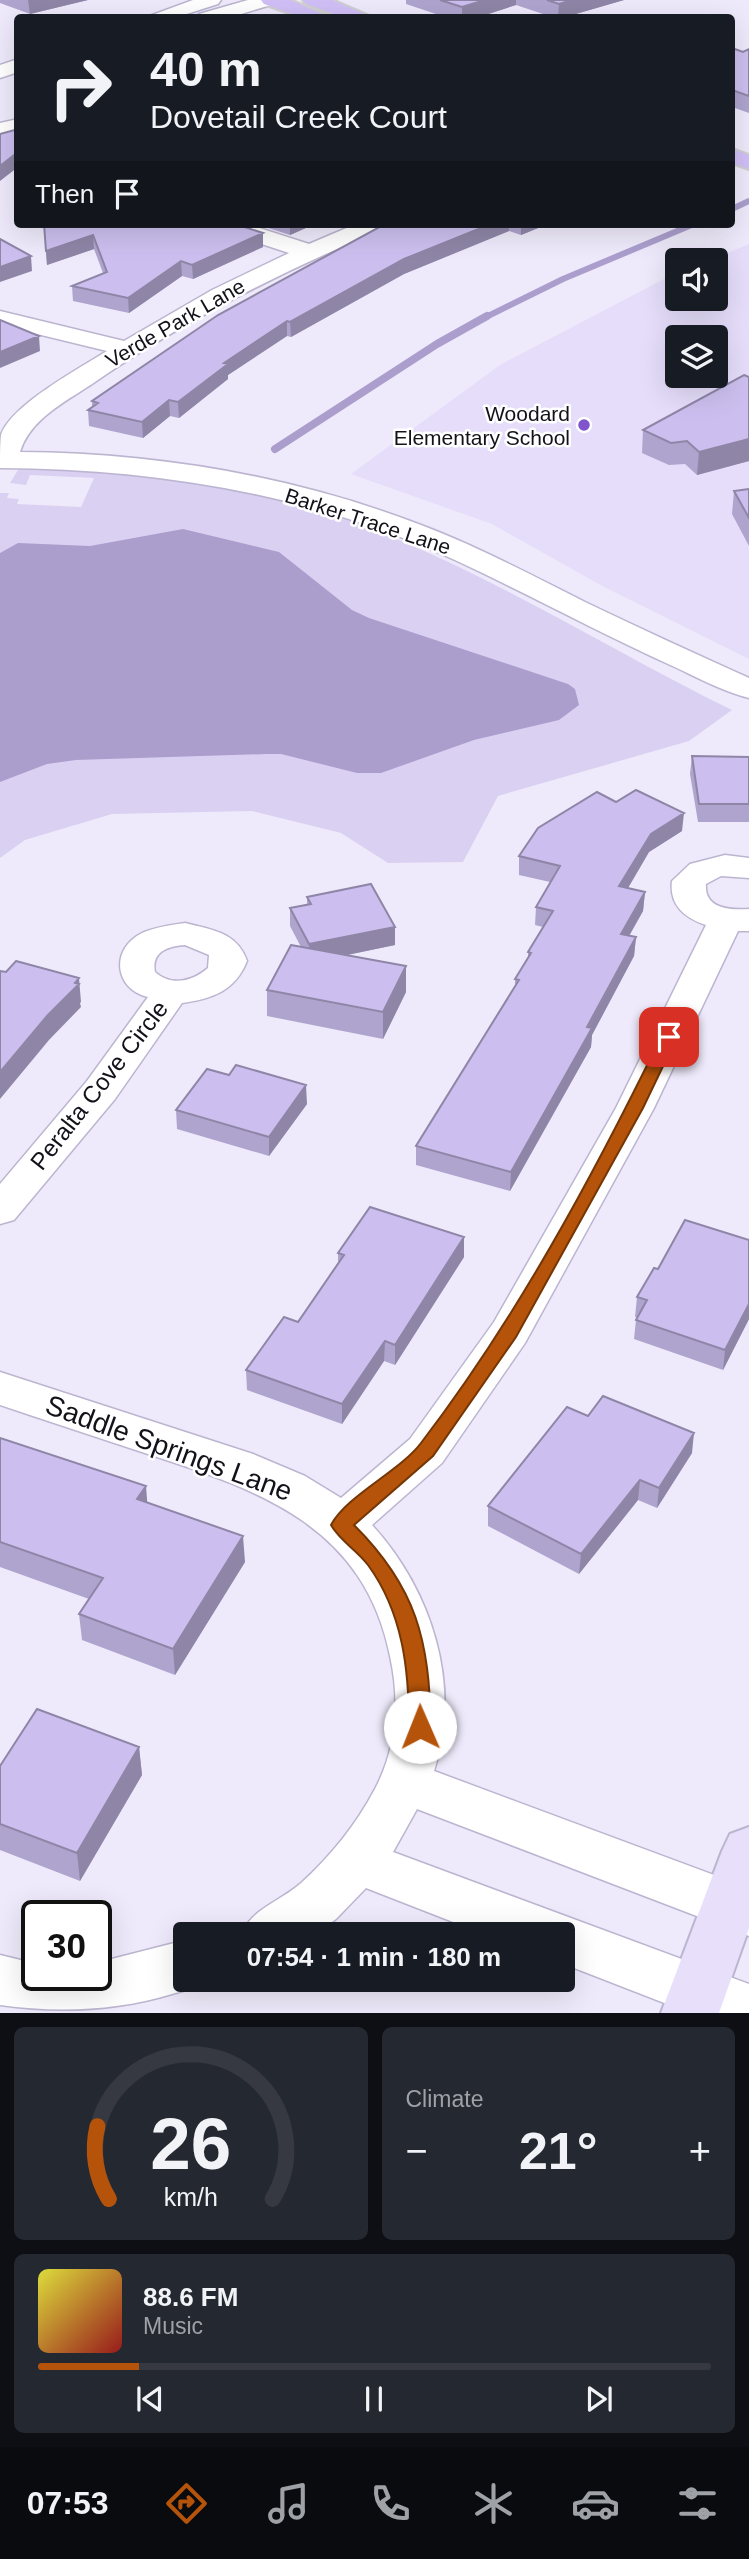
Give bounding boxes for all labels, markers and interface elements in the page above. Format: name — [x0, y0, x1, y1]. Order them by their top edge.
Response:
icon: right — [35, 42, 126, 133]
text: 40 m — [150, 42, 262, 96]
text: Dovetail Creek Court — [150, 99, 447, 135]
icon: arrive — [108, 175, 146, 213]
text: Then — [35, 179, 94, 209]
map controls — [665, 248, 728, 388]
button: sound — [665, 248, 728, 311]
street label: Verde Park Lane — [102, 274, 248, 372]
button: layers — [665, 325, 728, 388]
place label: Woodard Elementary School — [394, 402, 570, 449]
marker: Woodard Elementary School — [576, 417, 592, 433]
street label: Barker Trace Lane — [282, 483, 454, 559]
street label: Peralta Cove Circle — [25, 995, 173, 1175]
pin — [639, 1007, 699, 1067]
icon: arrive — [650, 1018, 688, 1056]
street label: Saddle Springs Lane — [42, 1389, 296, 1507]
position arrow — [383, 1690, 457, 1764]
speed limit sign: 30 — [21, 1900, 112, 1991]
text: 07:54 · 1 min · 180 m — [247, 1942, 501, 1972]
text: Climate — [406, 2086, 483, 2112]
text: 26 — [150, 2104, 231, 2185]
text: 21° — [519, 2122, 598, 2180]
text: − — [406, 2130, 428, 2172]
text: + — [689, 2130, 711, 2172]
text: km/h — [164, 2183, 218, 2211]
text: 88.6 FM — [143, 2282, 238, 2312]
text: Music — [143, 2313, 203, 2339]
icon: previous — [131, 2380, 169, 2418]
icon: pause — [355, 2380, 393, 2418]
icon: next — [580, 2380, 618, 2418]
icon: directions — [162, 2479, 211, 2528]
icon: music — [264, 2479, 313, 2528]
icon: phone — [366, 2479, 415, 2528]
icon: climate — [469, 2479, 518, 2528]
icon: car — [571, 2479, 620, 2528]
icon: filters — [673, 2479, 722, 2528]
text: 07:53 — [27, 2485, 108, 2521]

